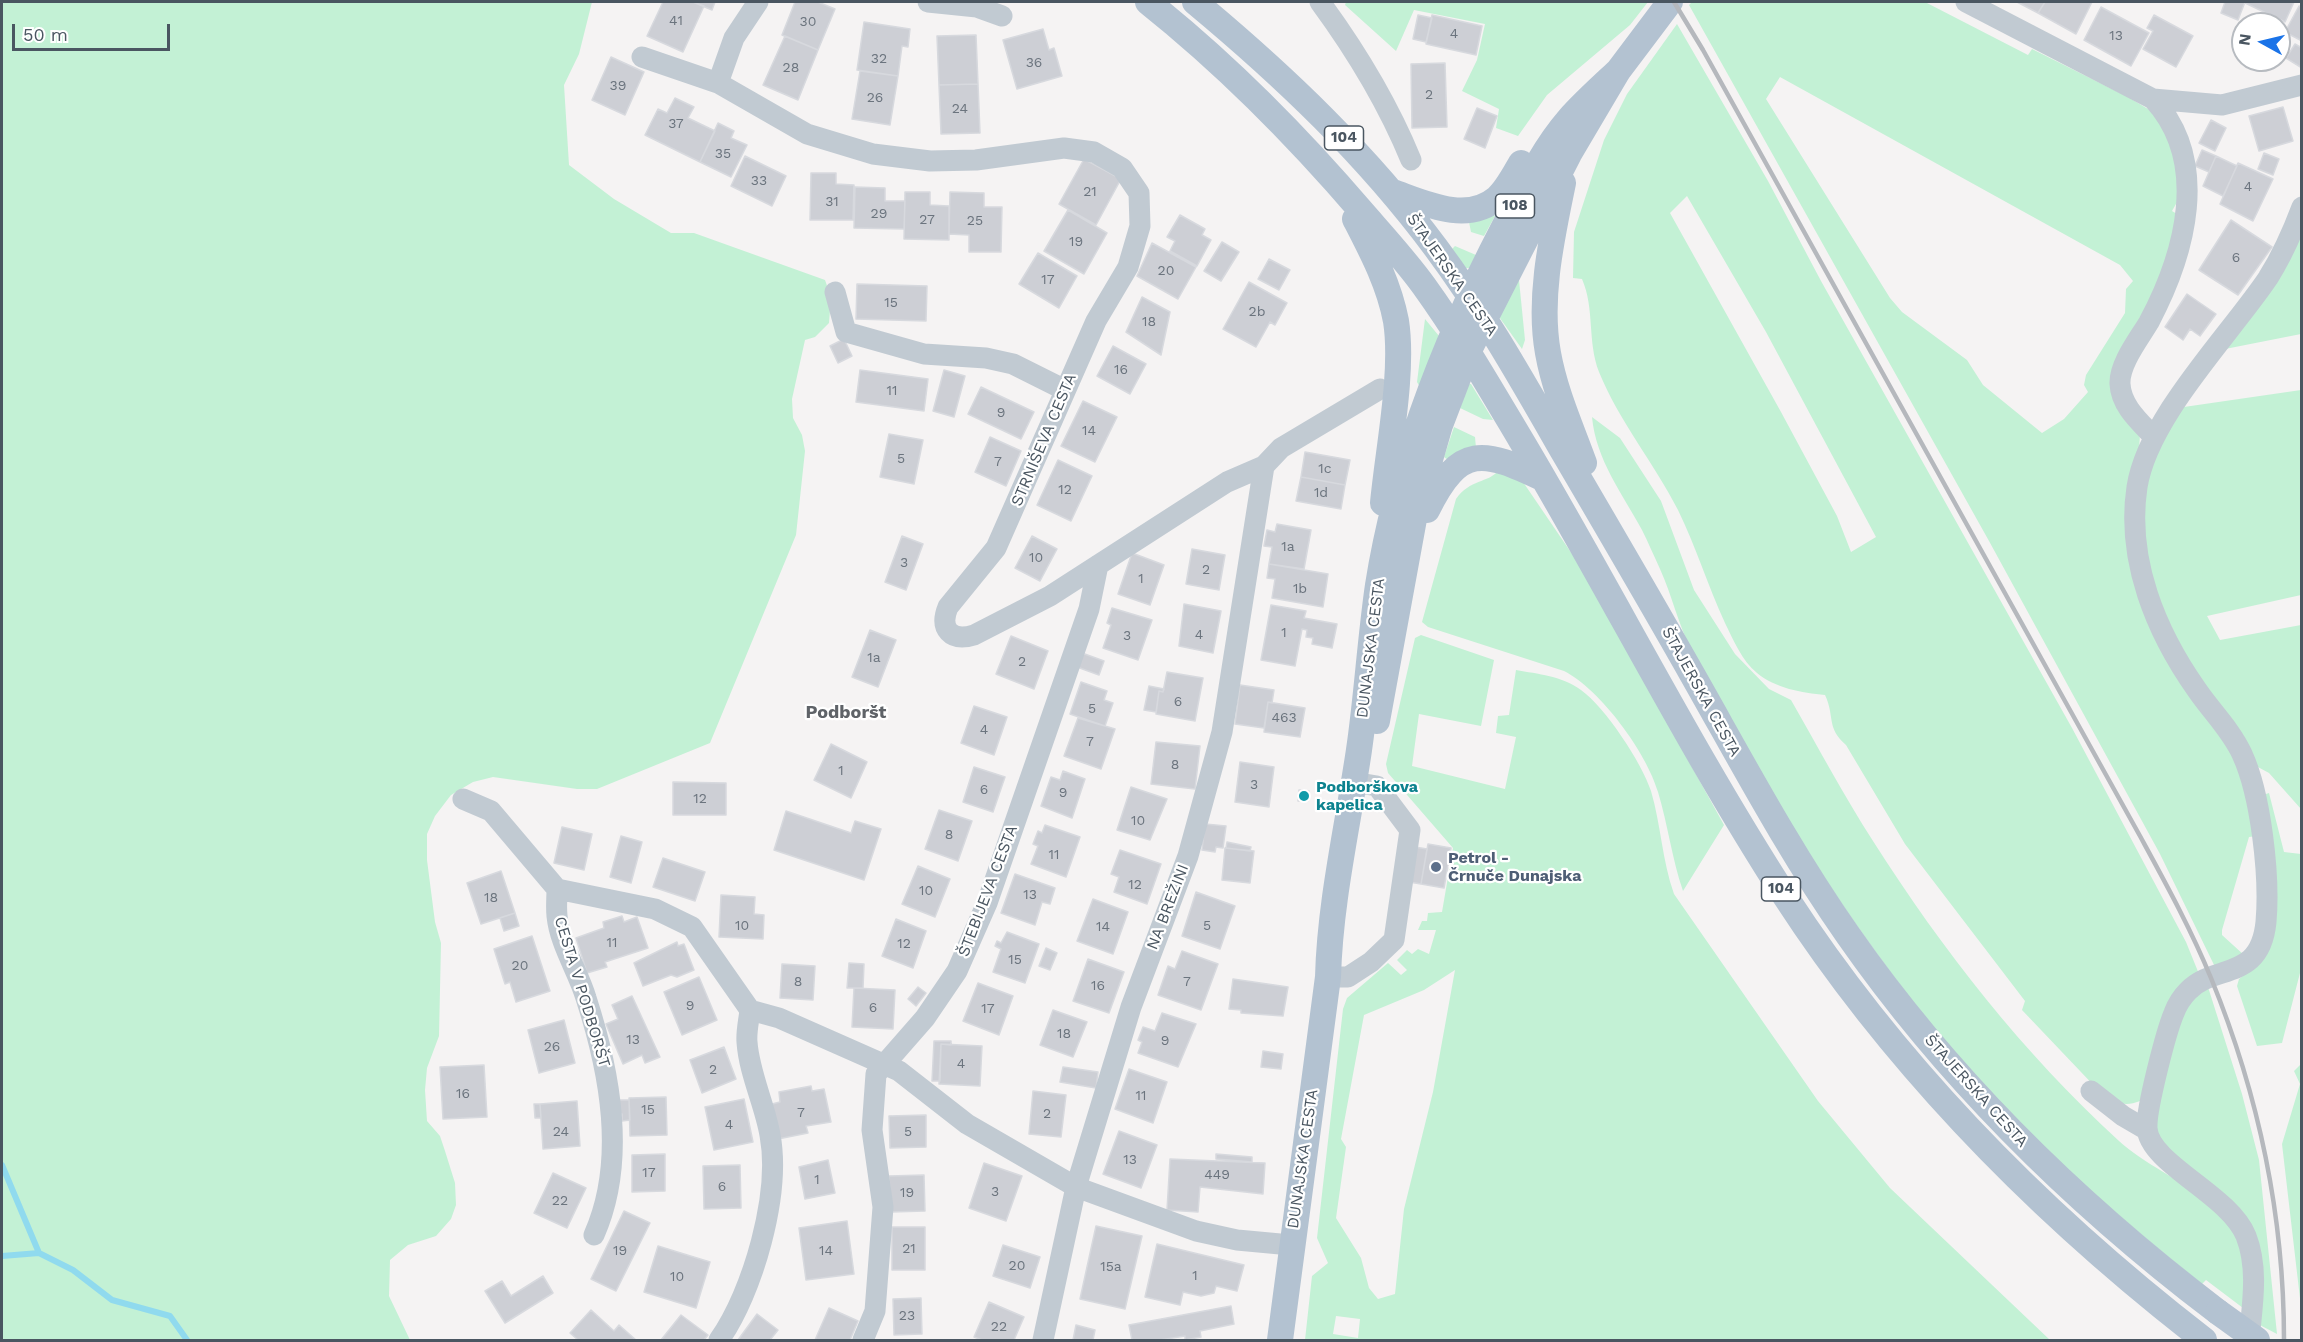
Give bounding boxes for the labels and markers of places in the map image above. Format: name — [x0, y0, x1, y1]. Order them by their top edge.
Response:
place label: Podborškova kapelica — [1316, 777, 1418, 815]
marker: Podborškova kapelica — [1297, 789, 1311, 803]
place label: Petrol - Črnuče Dunajska — [1448, 848, 1581, 886]
marker: Petrol - Črnuče Dunajska — [1429, 860, 1443, 874]

